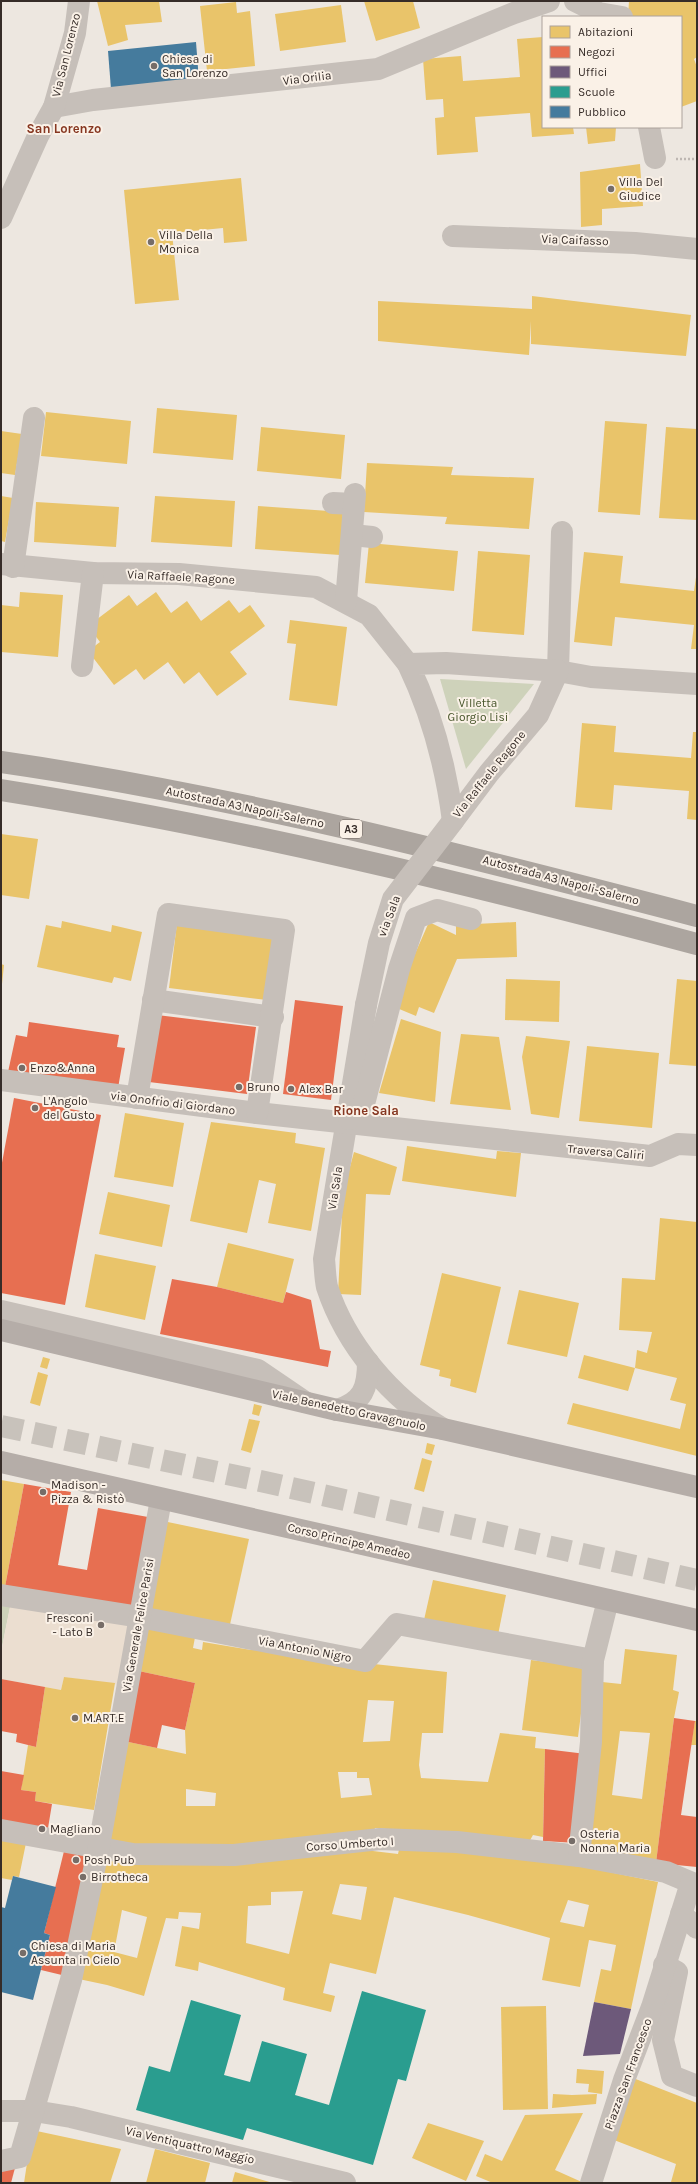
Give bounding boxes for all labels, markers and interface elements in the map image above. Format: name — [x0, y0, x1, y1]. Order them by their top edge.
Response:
street label: Via San Lorenzo — [49, 12, 83, 98]
legend — [542, 16, 682, 128]
text: Abitazioni — [578, 25, 633, 39]
text: Negozi — [578, 45, 615, 59]
place label: Chiesa di San Lorenzo — [162, 52, 228, 80]
marker: Chiesa di San Lorenzo — [149, 61, 159, 71]
text: Uffici — [578, 65, 607, 79]
street label: Via Orilia — [282, 68, 332, 88]
text: Scuole — [578, 85, 615, 99]
text: Pubblico — [578, 105, 626, 119]
district label: San Lorenzo — [27, 121, 101, 136]
place label: Villa Del Giudice — [619, 175, 663, 203]
marker: Villa Del Giudice — [606, 184, 616, 194]
place label: Villa Della Monica — [159, 228, 213, 256]
street label: Via Caifasso — [541, 232, 609, 248]
marker: Villa Della Monica — [146, 237, 156, 247]
street label: Via Raffaele Ragone — [127, 567, 235, 587]
park label: Villetta Giorgio Lisi — [448, 696, 508, 724]
street label: Via Raffaele Ragone — [450, 728, 528, 820]
street label: Autostrada A3 Napoli-Salerno — [165, 783, 325, 831]
road number: A3 — [340, 820, 362, 838]
street label: Autostrada A3 Napoli-Salerno — [481, 852, 641, 908]
street label: via Sala — [375, 893, 403, 939]
place label: Enzo&Anna — [30, 1061, 95, 1075]
marker: Enzo&Anna — [17, 1063, 27, 1073]
place label: Bruno — [247, 1080, 280, 1094]
marker: Bruno — [234, 1082, 244, 1092]
place label: Alex Bar — [299, 1082, 343, 1096]
marker: Alex Bar — [286, 1084, 296, 1094]
street label: via Onofrio di Giordano — [110, 1088, 236, 1118]
place label: L'Angolo del Gusto — [43, 1094, 95, 1122]
marker: L'Angolo del Gusto — [30, 1103, 40, 1113]
district label: Rione Sala — [333, 1103, 399, 1118]
street label: Traversa Caliri — [567, 1142, 645, 1162]
street label: Via Sala — [325, 1165, 345, 1211]
street label: Viale Benedetto Gravagnuolo — [271, 1387, 427, 1433]
place label: Madison - Pizza & Ristò — [51, 1478, 124, 1506]
marker: Madison - Pizza & Ristò — [38, 1487, 48, 1497]
street label: Corso Principe Amedeo — [286, 1520, 412, 1562]
street label: Via Generale Felice Parisi — [119, 1557, 157, 1693]
place label: Fresconi - Lato B — [46, 1611, 93, 1639]
marker: Fresconi - Lato B — [96, 1620, 106, 1630]
street label: Via Antonio Nigro — [257, 1633, 353, 1665]
place label: M.ART.E — [83, 1711, 124, 1725]
marker: M.ART.E — [70, 1713, 80, 1723]
place label: Magliano — [50, 1822, 101, 1836]
marker: Magliano — [37, 1824, 47, 1834]
place label: Osteria Nonna Maria — [580, 1827, 650, 1855]
street label: Corso Umberto I — [306, 1834, 394, 1854]
marker: Osteria Nonna Maria — [567, 1836, 577, 1846]
place label: Posh Pub — [84, 1853, 135, 1867]
marker: Posh Pub — [71, 1855, 81, 1865]
place label: Birrotheca — [91, 1870, 148, 1884]
marker: Birrotheca — [78, 1872, 88, 1882]
place label: Chiesa di Maria Assunta in Cielo — [31, 1939, 120, 1967]
marker: Chiesa di Maria Assunta in Cielo — [18, 1948, 28, 1958]
street label: Piazza San Francesco — [601, 2016, 655, 2132]
street label: Via Ventiquattro Maggio — [124, 2123, 256, 2167]

